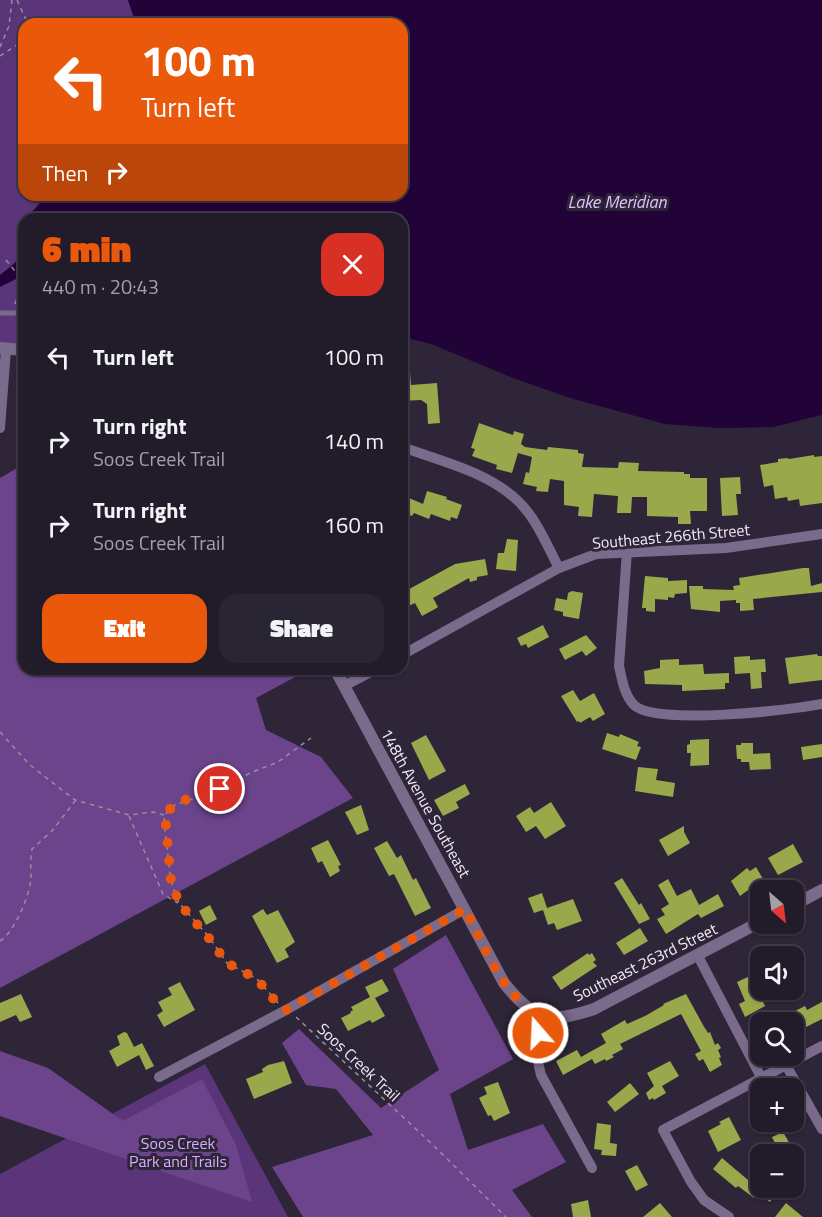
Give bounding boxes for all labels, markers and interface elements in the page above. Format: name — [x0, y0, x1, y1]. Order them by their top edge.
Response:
text: 100 m — [141, 28, 256, 92]
icon: left — [42, 42, 120, 120]
text: Turn left — [141, 86, 235, 127]
text: Then — [42, 156, 88, 190]
icon: right — [100, 156, 133, 189]
water label: Lake Meridian — [568, 188, 668, 215]
text: 6 min — [42, 221, 131, 276]
button: close — [321, 233, 384, 296]
text: 440 m · 20:43 — [42, 271, 159, 302]
text: Turn left — [93, 340, 174, 374]
text: 100 m — [324, 340, 384, 374]
icon: left — [42, 341, 75, 374]
text: Turn right — [93, 409, 187, 443]
text: 140 m — [324, 424, 384, 458]
icon: right — [42, 425, 75, 458]
text: Soos Creek Trail — [93, 443, 225, 474]
text: Turn right — [93, 493, 187, 527]
text: 160 m — [324, 508, 384, 542]
icon: right — [42, 509, 75, 542]
street label: Southeast 266th Street — [591, 517, 751, 555]
text: Soos Creek Trail — [93, 527, 225, 558]
button: Exit — [42, 594, 207, 663]
button: Share — [219, 594, 384, 663]
street label: 148th Avenue Southeast — [375, 724, 477, 882]
pin — [194, 763, 245, 814]
icon: arrive — [203, 772, 236, 805]
north arrow — [750, 880, 804, 934]
map controls — [750, 880, 804, 1198]
street label: Southeast 263rd Street — [569, 916, 722, 1007]
button: sound — [750, 946, 804, 1000]
position arrow — [506, 1001, 570, 1065]
button: search — [750, 1012, 804, 1066]
street label: Soos Creek Trail — [312, 1017, 406, 1107]
button: + — [750, 1078, 804, 1132]
park label: Soos Creek Park and Trails — [129, 1131, 227, 1173]
button: − — [750, 1144, 804, 1198]

